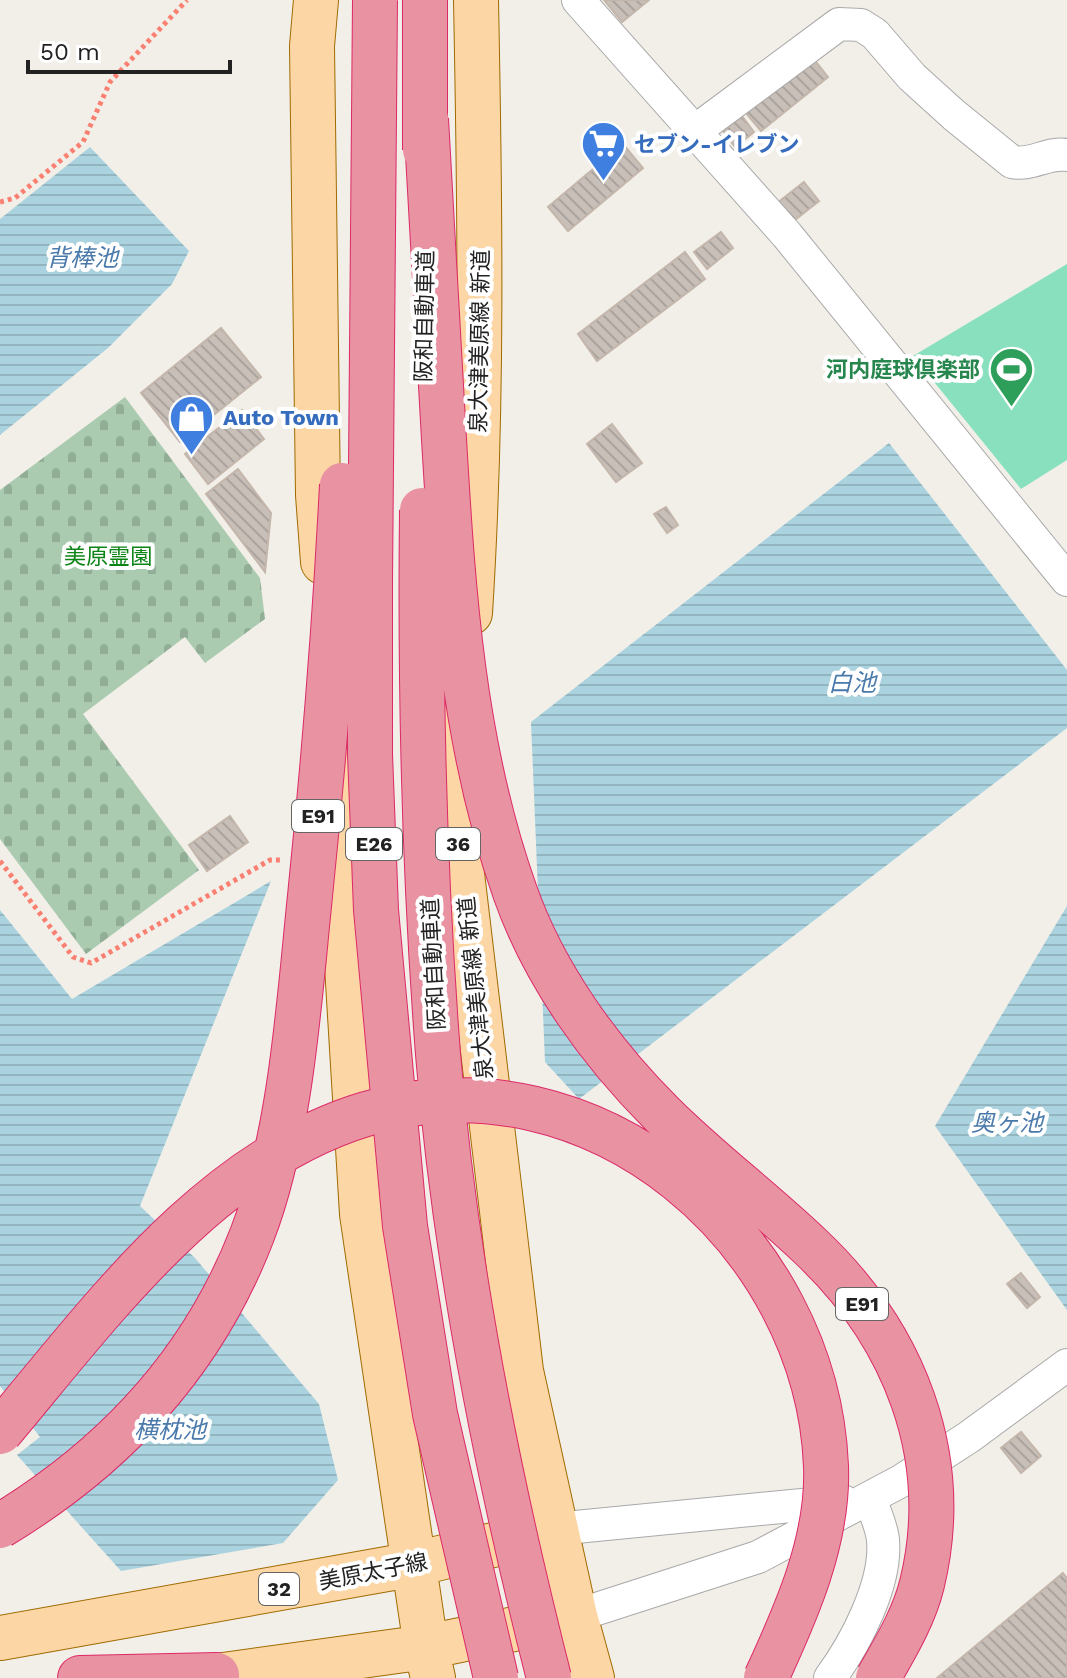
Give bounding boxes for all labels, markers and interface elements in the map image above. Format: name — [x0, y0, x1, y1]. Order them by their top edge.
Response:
scale bar — [28, 24, 230, 74]
text: 50 m — [40, 38, 100, 66]
supermarket icon: セブン-イレブン — [579, 120, 627, 183]
place label: セブン-イレブン — [634, 132, 800, 157]
water label: 背棒池 — [46, 244, 120, 272]
street label: 泉大津美原線 新道 — [465, 249, 494, 433]
street label: 阪和自動車道 — [411, 250, 438, 382]
sports icon: 河内庭球倶楽部 — [987, 345, 1035, 408]
place label: 河内庭球倶楽部 — [826, 357, 980, 382]
shop icon: Auto Town — [168, 393, 216, 456]
place label: Auto Town — [223, 405, 339, 430]
park label: 美原霊園 — [64, 544, 152, 569]
water label: 白池 — [828, 669, 878, 697]
road number: E91 — [292, 800, 344, 832]
road number: E26 — [346, 828, 402, 860]
road number: 36 — [436, 828, 480, 860]
street label: 泉大津美原線 新道 — [453, 895, 498, 1081]
street label: 阪和自動車道 — [418, 897, 449, 1031]
water label: 奥ヶ池 — [971, 1109, 1045, 1137]
road number: E91 — [836, 1288, 888, 1320]
water label: 横枕池 — [134, 1416, 208, 1444]
street label: 美原太子線 — [317, 1549, 429, 1594]
road number: 32 — [259, 1573, 299, 1605]

